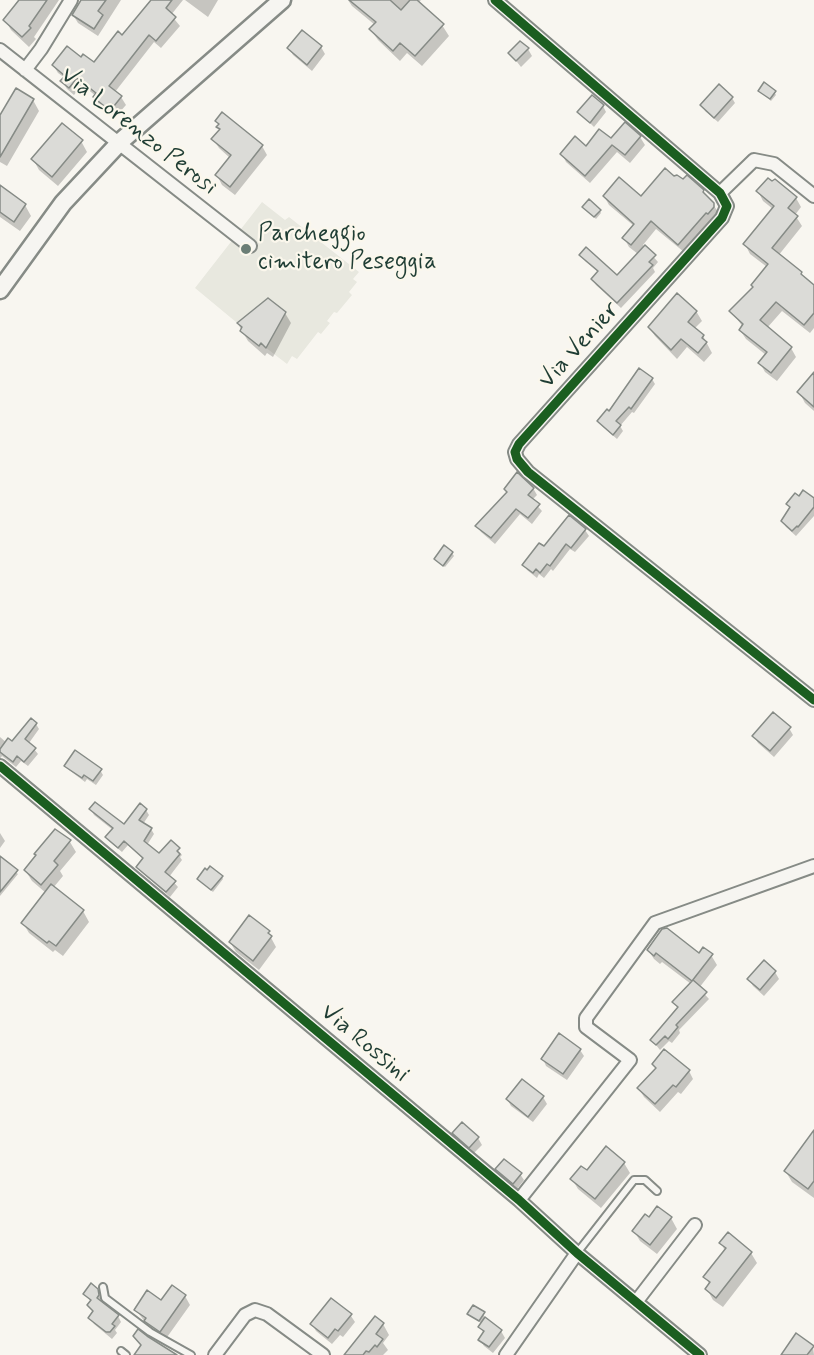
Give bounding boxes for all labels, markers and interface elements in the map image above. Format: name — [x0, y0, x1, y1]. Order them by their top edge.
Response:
street label: Via Lorenzo Perosi — [54, 62, 222, 202]
place label: Parcheggio cimitero Peseggia — [258, 221, 437, 277]
marker: Parcheggio cimitero Peseggia — [239, 242, 253, 256]
street label: Via Venier — [534, 297, 626, 395]
street label: Via Rossini — [314, 999, 414, 1089]

